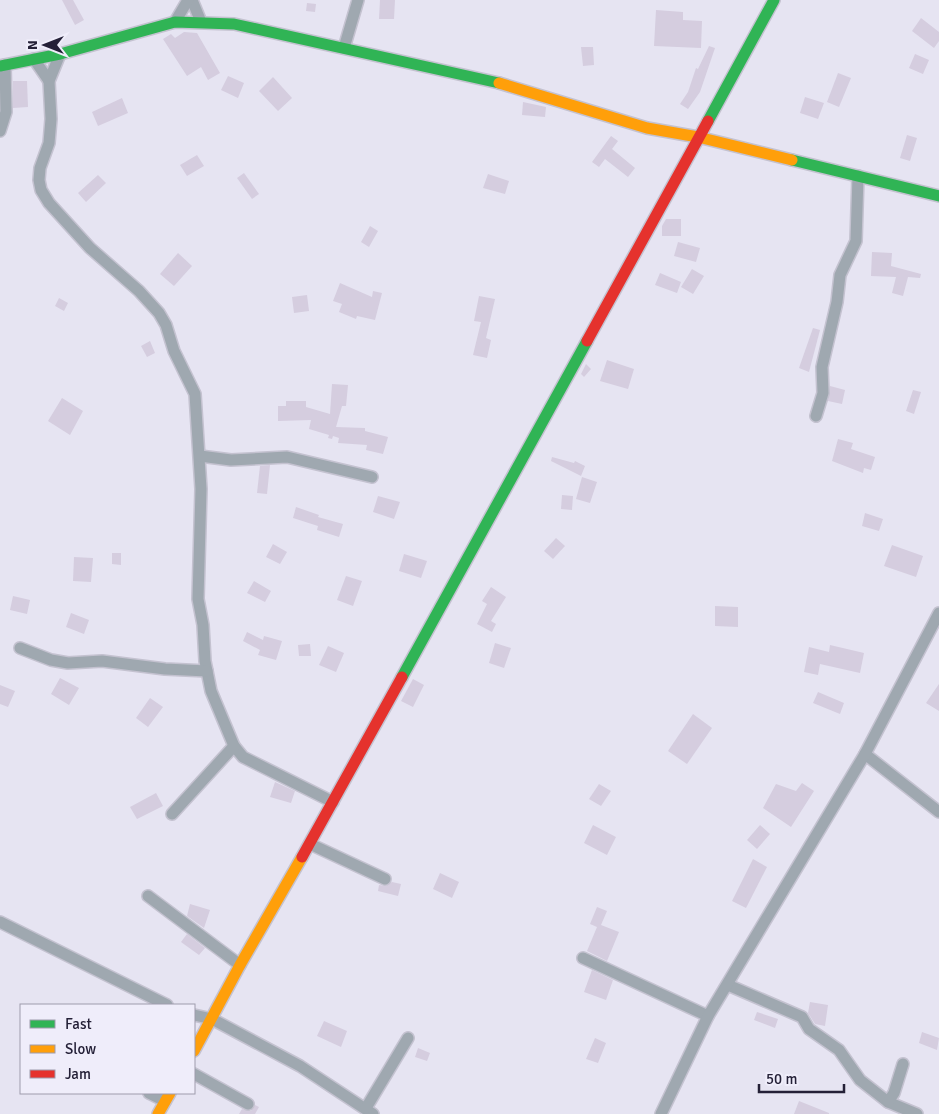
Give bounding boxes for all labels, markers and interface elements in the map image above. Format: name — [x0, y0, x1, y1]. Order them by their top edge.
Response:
north arrow — [20, 20, 70, 70]
text: N — [24, 40, 41, 50]
legend — [20, 1004, 195, 1094]
text: Fast — [65, 1015, 92, 1033]
text: Slow — [65, 1040, 96, 1058]
scale bar — [759, 1062, 844, 1094]
text: Jam — [65, 1065, 91, 1083]
text: 50 m — [766, 1070, 797, 1088]

